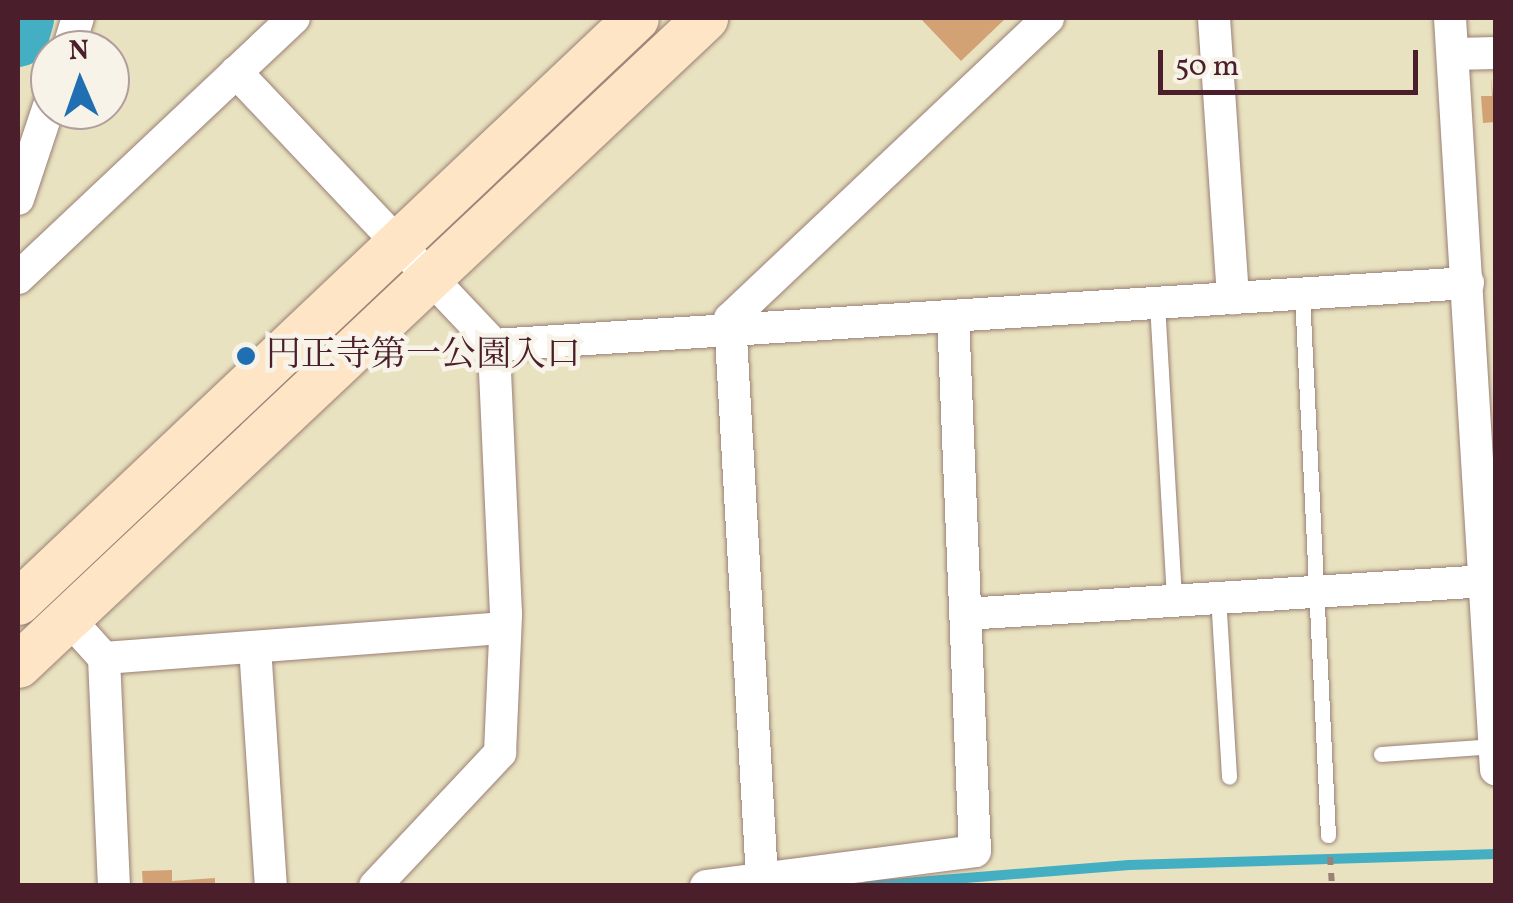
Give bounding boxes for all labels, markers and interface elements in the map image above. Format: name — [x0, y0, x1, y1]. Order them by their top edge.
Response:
north arrow — [30, 30, 130, 130]
scale bar — [1163, 30, 1423, 92]
text: N — [68, 32, 90, 71]
text: 50 m — [1175, 46, 1239, 88]
place label: 円正寺第一公園入口 — [266, 335, 581, 377]
marker: 円正寺第一公園入口 — [235, 345, 257, 367]

